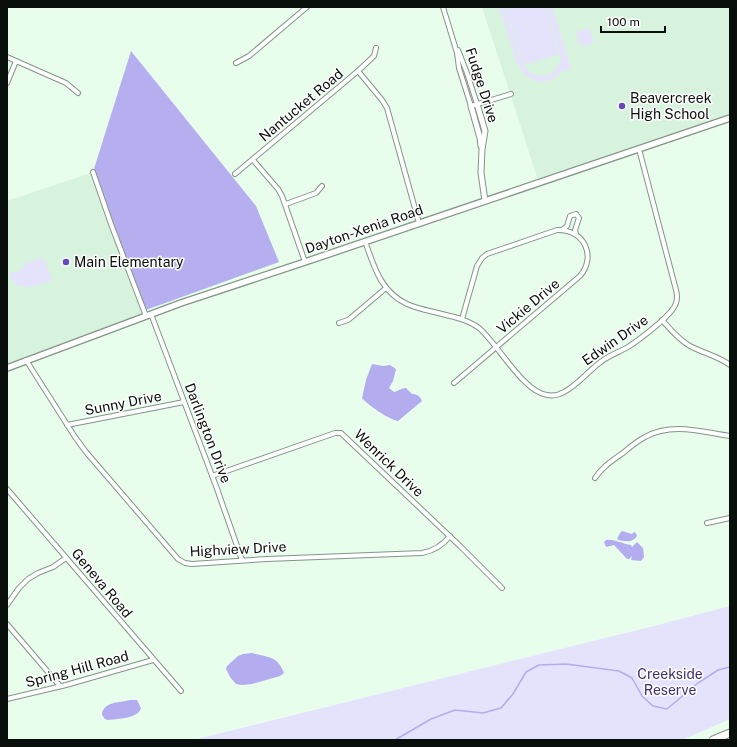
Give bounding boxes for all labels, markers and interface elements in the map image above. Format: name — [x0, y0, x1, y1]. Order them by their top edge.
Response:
scale bar — [601, 8, 665, 34]
text: 100 m — [607, 15, 640, 29]
street label: Fudge Drive — [462, 46, 502, 125]
street label: Nantucket Road — [256, 65, 346, 145]
place label: Beavercreek High School — [630, 90, 712, 122]
marker: Beavercreek High School — [617, 101, 627, 111]
street label: Dayton-Xenia Road — [303, 201, 425, 257]
place label: Main Elementary — [74, 254, 184, 270]
marker: Main Elementary — [61, 257, 71, 267]
street label: Vickie Drive — [494, 275, 562, 337]
street label: Edwin Drive — [579, 311, 651, 368]
street label: Darlington Drive — [182, 381, 234, 485]
street label: Sunny Drive — [83, 388, 163, 418]
street label: Wenrick Drive — [351, 426, 427, 500]
street label: Highview Drive — [189, 538, 287, 560]
street label: Geneva Road — [68, 545, 136, 621]
street label: Spring Hill Road — [24, 648, 130, 690]
park label: Creekside Reserve — [637, 666, 703, 698]

